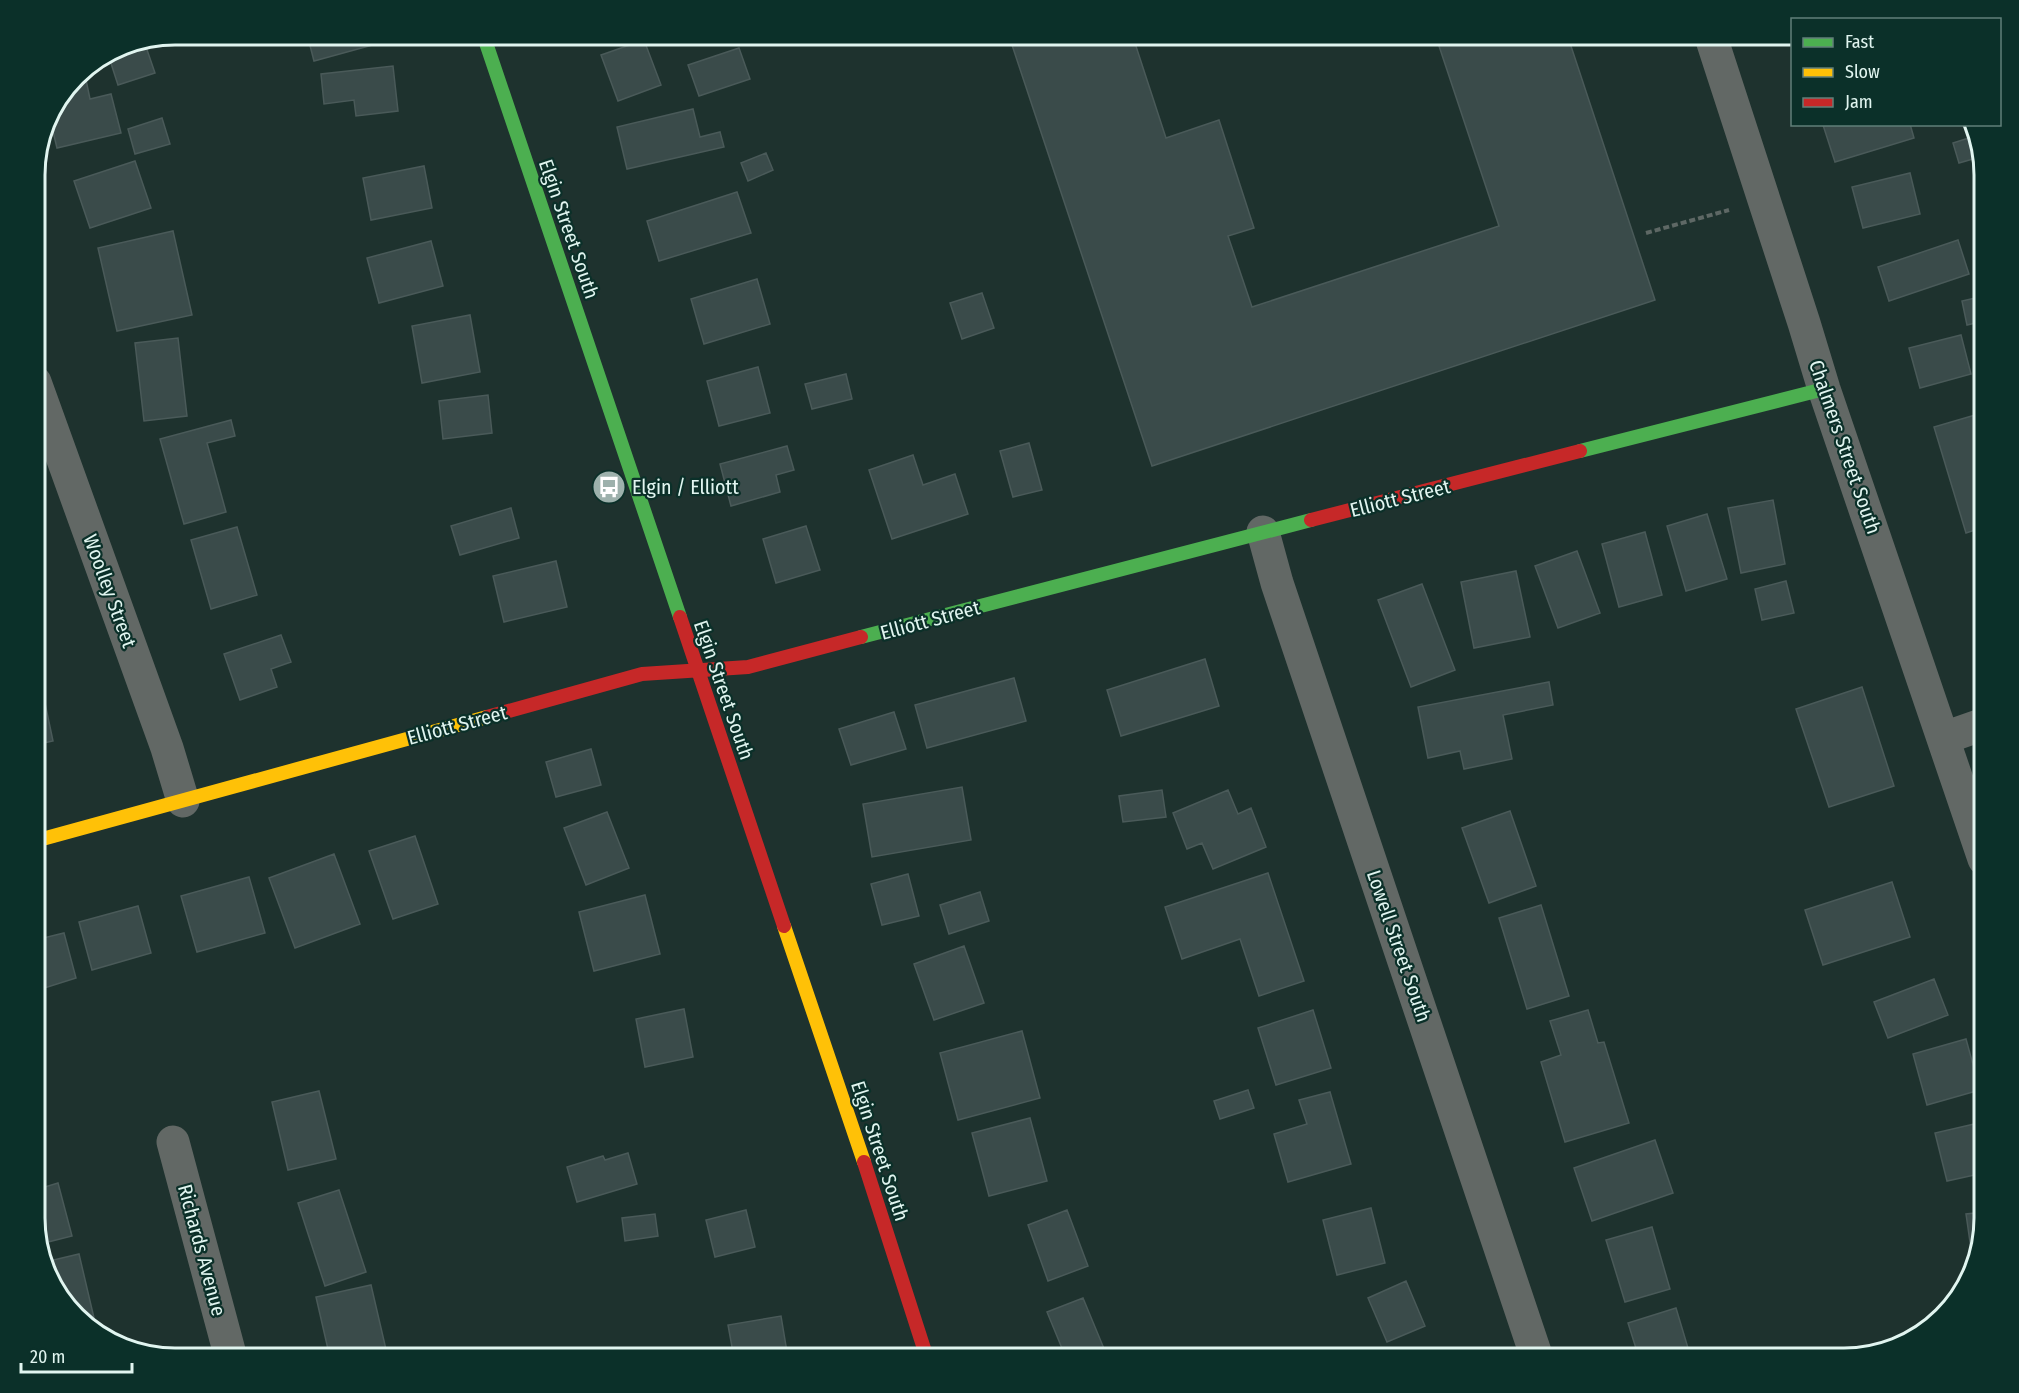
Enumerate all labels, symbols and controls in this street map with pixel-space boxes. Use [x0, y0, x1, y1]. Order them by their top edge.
legend [1791, 18, 2001, 126]
text: Fast [1845, 31, 1874, 53]
text: Slow [1845, 61, 1880, 83]
text: Jam [1845, 91, 1873, 113]
street label: Elgin Street South [534, 156, 604, 302]
street label: Chalmers Street South [1804, 357, 1886, 537]
bus stop icon: Elgin / Elliott [591, 469, 627, 505]
street label: Elliott Street [1347, 474, 1453, 522]
place label: Elgin / Elliott [632, 475, 739, 499]
street label: Woolley Street [78, 531, 142, 651]
street label: Elliott Street [877, 595, 983, 645]
street label: Elgin Street South [689, 617, 759, 763]
street label: Elliott Street [404, 700, 510, 750]
street label: Lowell Street South [1362, 867, 1436, 1025]
street label: Elgin Street South [846, 1078, 914, 1224]
street label: Richards Avenue [173, 1182, 231, 1318]
scale bar [21, 1336, 132, 1374]
text: 20 m [30, 1346, 65, 1368]

